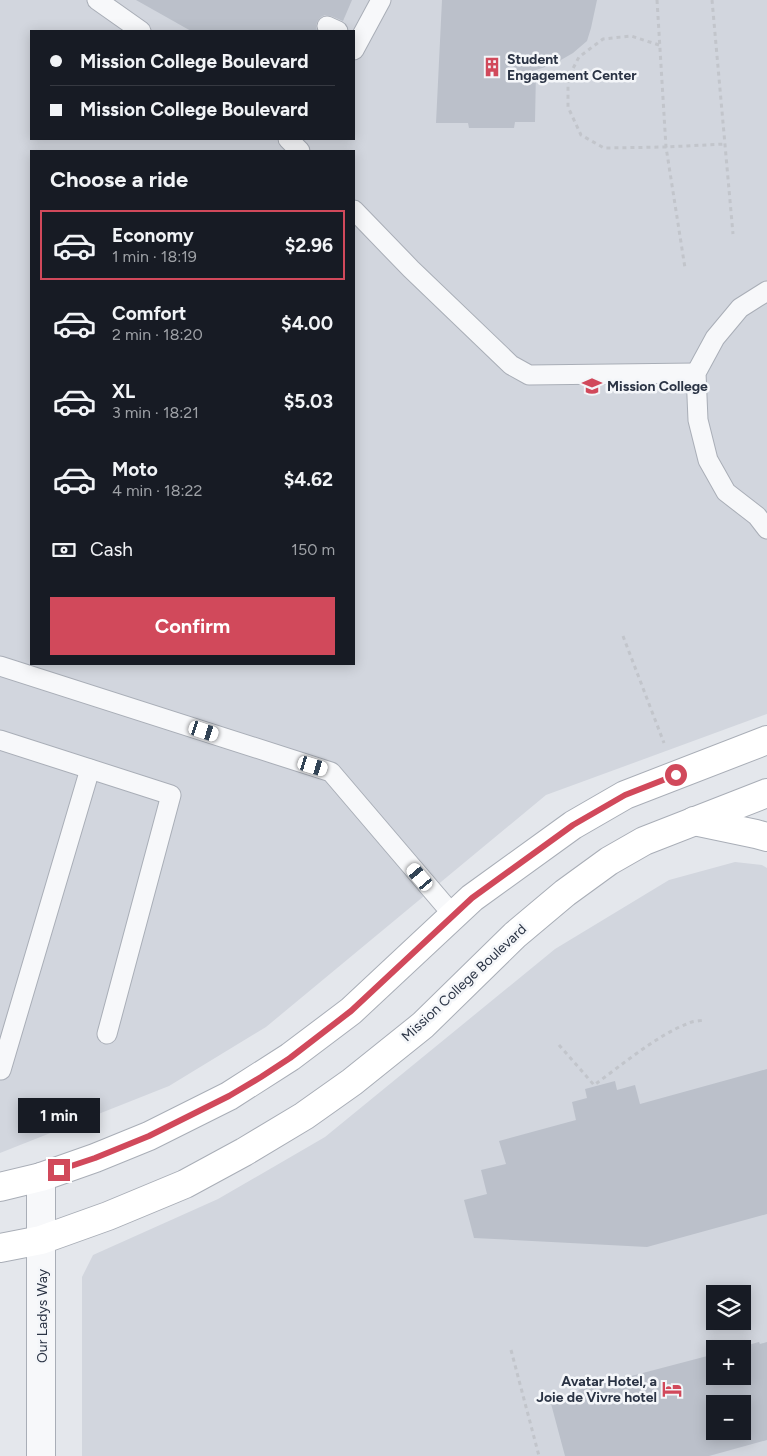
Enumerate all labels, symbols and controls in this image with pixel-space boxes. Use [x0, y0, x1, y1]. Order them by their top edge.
text: Mission College Boulevard [80, 50, 309, 73]
place label: Student Engagement Center [507, 51, 637, 84]
building icon: Student Engagement Center [481, 56, 503, 78]
text: Mission College Boulevard [80, 98, 309, 121]
text: Choose a ride [50, 166, 188, 193]
icon: car [52, 223, 97, 268]
text: Economy [112, 224, 194, 247]
text: $2.96 [285, 234, 333, 257]
text: 1 min · 18:19 [112, 247, 197, 266]
icon: car [52, 301, 97, 346]
text: Comfort [112, 302, 187, 325]
text: $4.00 [281, 312, 333, 335]
text: 2 min · 18:20 [112, 325, 203, 344]
school or university icon: Mission College [581, 375, 603, 397]
place label: Mission College [607, 378, 708, 395]
icon: car [52, 379, 97, 424]
text: XL [112, 380, 135, 403]
text: $5.03 [284, 390, 333, 413]
text: 3 min · 18:21 [112, 403, 199, 422]
icon: car [52, 457, 97, 502]
text: Moto [112, 458, 158, 481]
text: $4.62 [284, 468, 333, 491]
text: 4 min · 18:22 [112, 481, 202, 500]
icon: cash [50, 536, 78, 564]
text: Cash [90, 538, 133, 561]
text: 150 m [291, 540, 335, 559]
button: Confirm [50, 597, 335, 655]
car [187, 719, 220, 743]
car [296, 754, 329, 778]
route start [665, 764, 687, 786]
car [404, 861, 435, 893]
street label: Mission College Boulevard [398, 921, 530, 1045]
callout: 1 min [18, 1098, 100, 1132]
text: 1 min [40, 1106, 78, 1125]
route end [48, 1159, 70, 1181]
street label: Our Ladys Way [34, 1268, 51, 1363]
map controls [706, 1285, 751, 1440]
button: layers [706, 1285, 751, 1330]
button: + [706, 1340, 751, 1385]
place label: Avatar Hotel, a Joie de Vivre hotel [536, 1373, 657, 1406]
hotel icon: Avatar Hotel, a Joie de Vivre hotel [661, 1378, 683, 1400]
button: − [706, 1395, 751, 1440]

